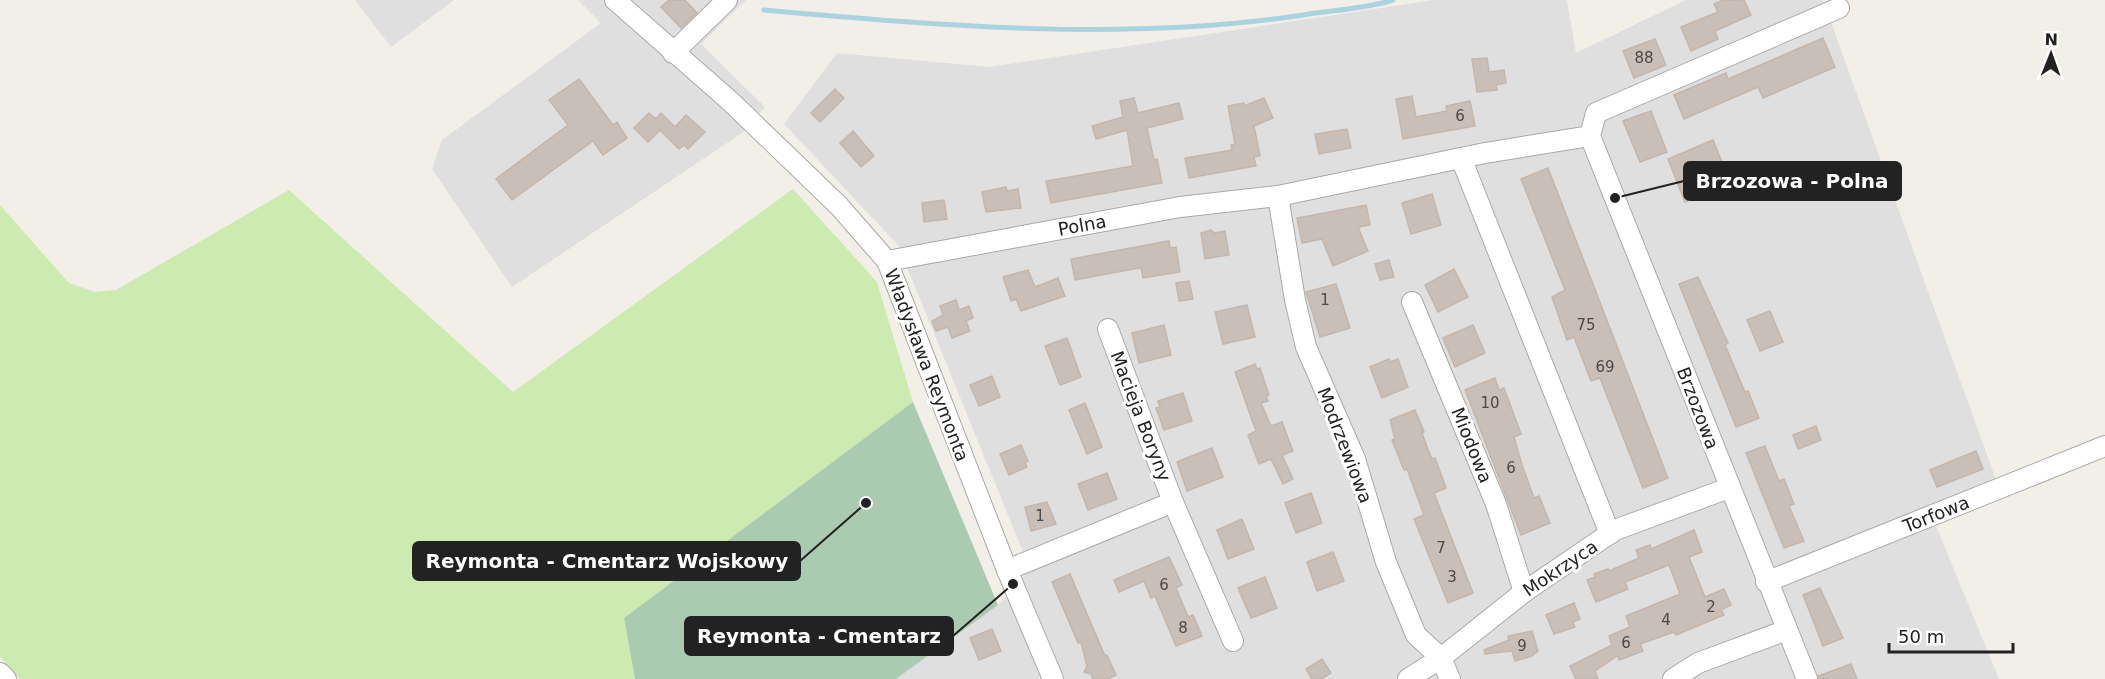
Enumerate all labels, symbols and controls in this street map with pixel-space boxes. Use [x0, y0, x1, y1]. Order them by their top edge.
north arrow [2021, 24, 2081, 84]
text: N [2044, 30, 2058, 49]
house number: 88 [1634, 49, 1654, 67]
house number: 6 [1455, 107, 1465, 125]
callout: Brzozowa - Polna [1684, 162, 1901, 200]
text: Brzozowa - Polna [1695, 169, 1889, 193]
street label: Polna [1056, 210, 1108, 240]
street label: Władysława Reymonta [881, 266, 973, 464]
house number: 1 [1320, 291, 1330, 309]
house number: 75 [1576, 316, 1596, 334]
street label: Macieja Boryny [1107, 348, 1176, 484]
house number: 69 [1595, 358, 1615, 376]
street label: Brzozowa [1673, 364, 1723, 452]
street label: Modrzewiowa [1313, 384, 1377, 506]
house number: 10 [1480, 394, 1500, 412]
street label: Miodowa [1447, 404, 1497, 486]
house number: 6 [1506, 459, 1516, 477]
street label: Torfowa [1899, 491, 1972, 537]
house number: 1 [1035, 507, 1045, 525]
street label: Mokrzyca [1519, 535, 1601, 601]
house number: 7 [1436, 539, 1446, 557]
callout: Reymonta - Cmentarz Wojskowy [413, 542, 800, 580]
text: Reymonta - Cmentarz Wojskowy [426, 549, 788, 573]
house number: 3 [1447, 568, 1457, 586]
house number: 6 [1159, 576, 1169, 594]
house number: 2 [1706, 598, 1716, 616]
house number: 4 [1661, 611, 1671, 629]
scale bar [1889, 616, 2014, 654]
callout: Reymonta - Cmentarz [685, 617, 953, 655]
house number: 8 [1178, 619, 1188, 637]
text: Reymonta - Cmentarz [697, 624, 941, 648]
text: 50 m [1898, 626, 1944, 647]
house number: 6 [1621, 634, 1631, 652]
house number: 9 [1517, 637, 1527, 655]

